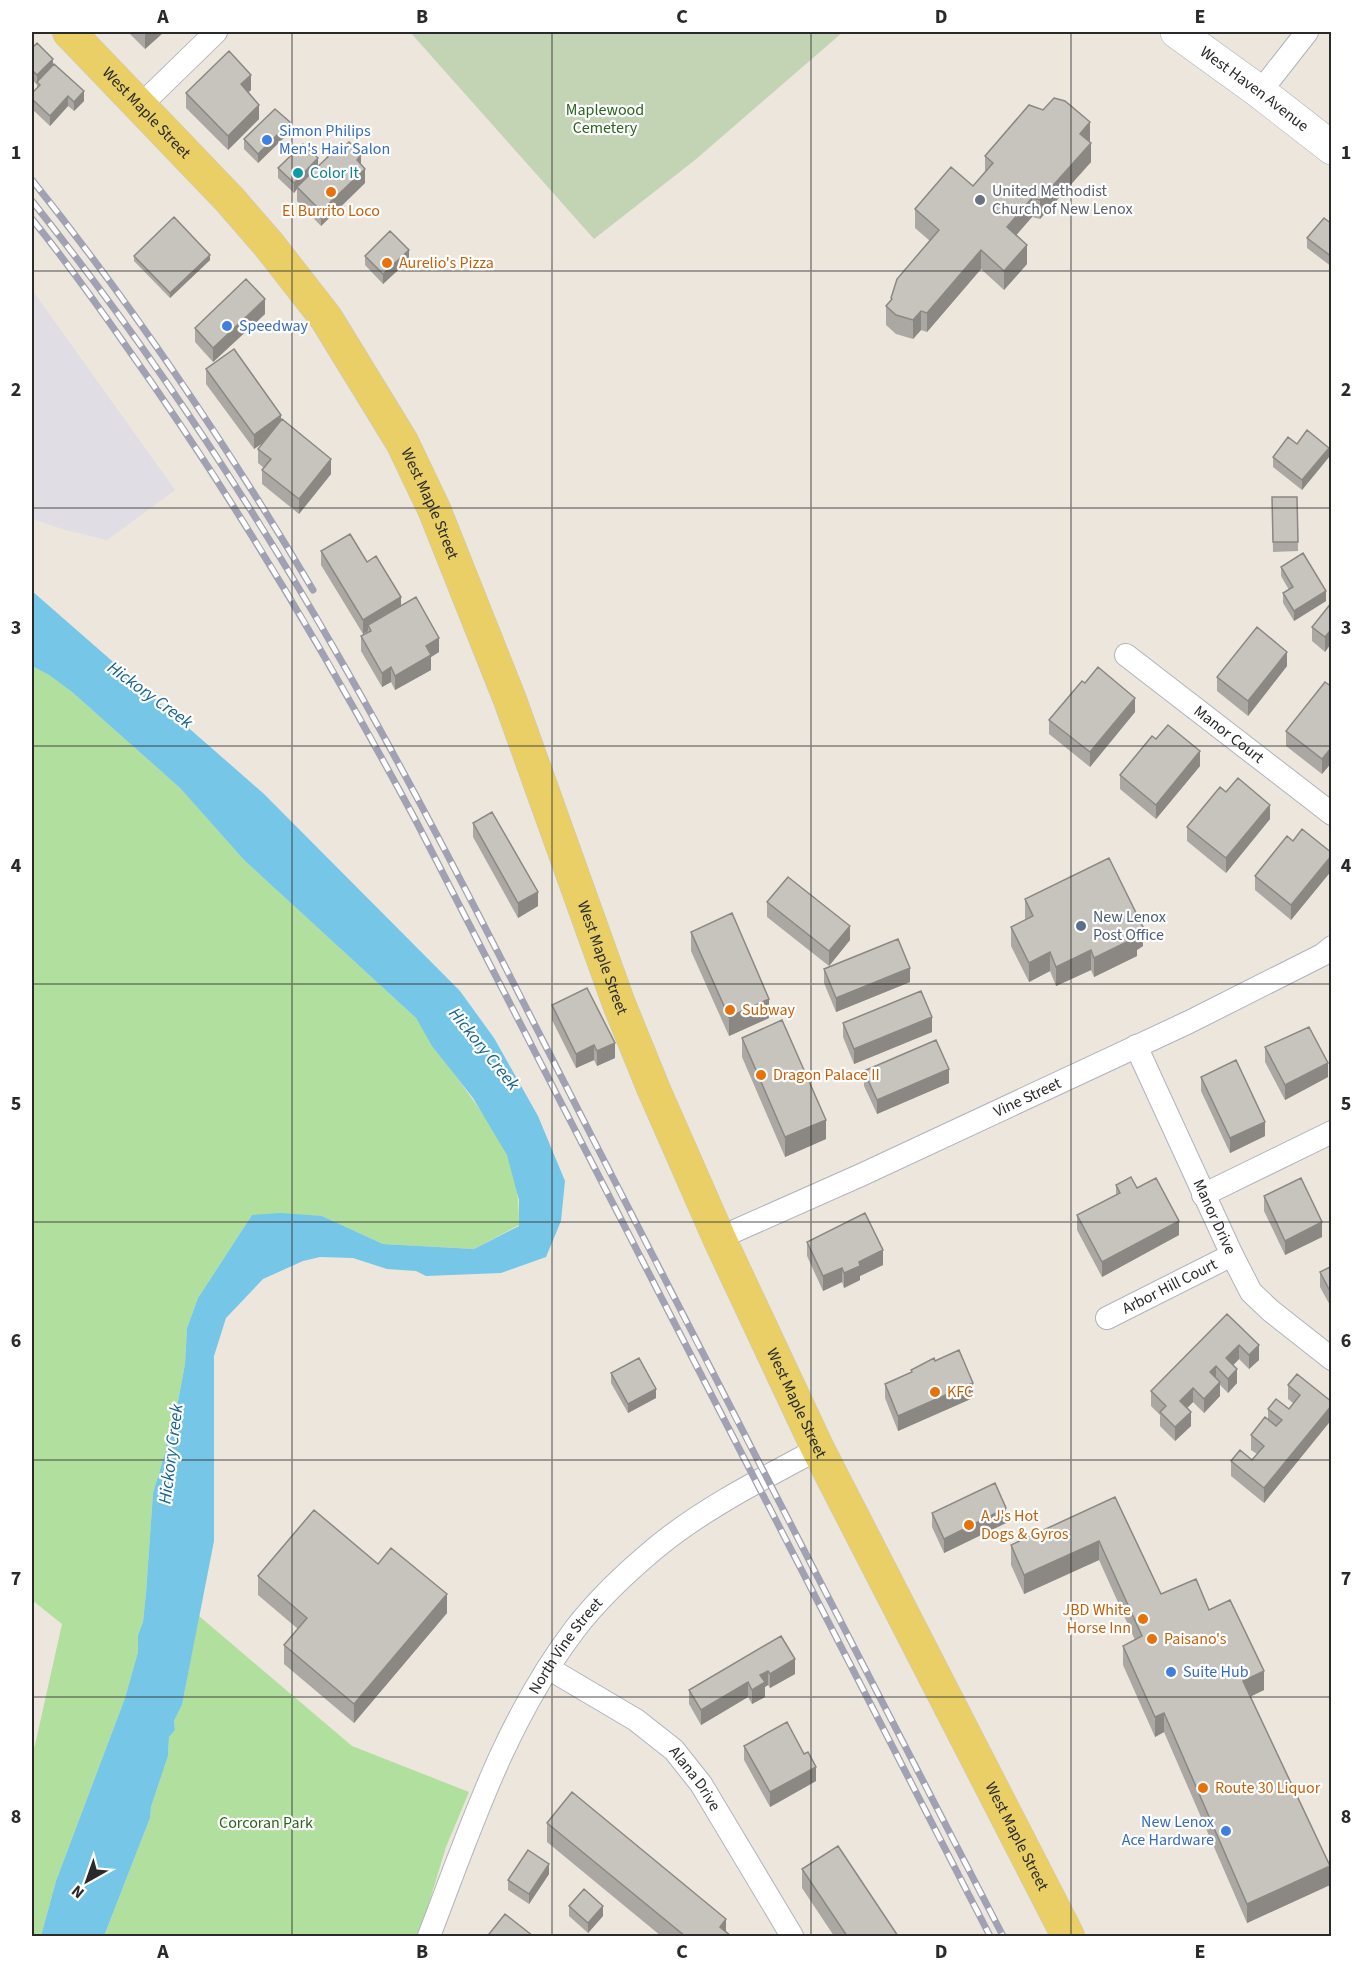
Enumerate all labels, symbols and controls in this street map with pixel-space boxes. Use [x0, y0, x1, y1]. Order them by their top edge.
text: A [156, 3, 169, 31]
text: B [416, 3, 428, 31]
text: C [676, 3, 688, 31]
text: D [935, 3, 947, 31]
text: E [1195, 3, 1205, 31]
street label: West Haven Avenue [1195, 41, 1313, 137]
street label: West Maple Street [97, 62, 196, 164]
park label: Maplewood Cemetery [566, 99, 644, 139]
place label: Simon Philips Men's Hair Salon [279, 120, 390, 160]
marker: Simon Philips Men's Hair Salon [260, 133, 274, 147]
text: 1 [11, 139, 21, 167]
text: 1 [1341, 139, 1351, 167]
place label: Color It [310, 162, 360, 184]
marker: Color It [291, 166, 305, 180]
place label: United Methodist Church of New Lenox [992, 180, 1133, 220]
marker: El Burrito Loco [324, 185, 338, 199]
marker: United Methodist Church of New Lenox [973, 193, 987, 207]
place label: El Burrito Loco [282, 200, 380, 222]
place label: Aurelio's Pizza [399, 252, 494, 274]
marker: Aurelio's Pizza [380, 256, 394, 270]
place label: Speedway [239, 315, 309, 337]
marker: Speedway [220, 319, 234, 333]
text: 2 [11, 376, 21, 404]
text: 2 [1341, 376, 1351, 404]
street label: West Maple Street [395, 444, 464, 563]
text: 3 [11, 614, 21, 642]
text: 3 [1341, 614, 1351, 642]
water label: Hickory Creek [102, 655, 198, 735]
street label: Manor Court [1189, 700, 1269, 769]
text: 4 [11, 852, 22, 880]
text: 4 [1341, 852, 1352, 880]
street label: West Maple Street [572, 898, 633, 1019]
place label: New Lenox Post Office [1093, 906, 1166, 946]
marker: New Lenox Post Office [1074, 919, 1088, 933]
place label: Subway [742, 999, 795, 1021]
water label: Hickory Creek [443, 1002, 526, 1096]
marker: Subway [723, 1003, 737, 1017]
place label: Dragon Palace II [773, 1064, 880, 1086]
marker: Dragon Palace II [754, 1068, 768, 1082]
street label: Vine Street [990, 1072, 1065, 1123]
text: 5 [11, 1090, 21, 1118]
text: 5 [1341, 1090, 1351, 1118]
street label: Manor Drive [1188, 1176, 1241, 1258]
street label: Arbor Hill Court [1118, 1253, 1221, 1320]
text: 6 [11, 1327, 21, 1355]
text: 6 [1341, 1327, 1351, 1355]
street label: West Maple Street [761, 1344, 832, 1463]
place label: KFC [947, 1381, 973, 1403]
marker: KFC [928, 1385, 942, 1399]
water label: Hickory Creek [152, 1402, 190, 1505]
place label: A J's Hot Dogs & Gyros [981, 1505, 1069, 1545]
marker: A J's Hot Dogs & Gyros [962, 1518, 976, 1532]
text: 7 [11, 1565, 21, 1593]
text: 7 [1341, 1565, 1351, 1593]
street label: North Vine Street [524, 1592, 608, 1698]
place label: JBD White Horse Inn [1063, 1599, 1131, 1639]
marker: JBD White Horse Inn [1136, 1612, 1150, 1626]
place label: Paisano's [1164, 1628, 1227, 1650]
marker: Paisano's [1145, 1632, 1159, 1646]
place label: Suite Hub [1183, 1661, 1249, 1683]
marker: Suite Hub [1164, 1665, 1178, 1679]
street label: Alana Drive [664, 1741, 726, 1815]
place label: Route 30 Liquor [1215, 1777, 1321, 1799]
street label: West Maple Street [980, 1778, 1054, 1895]
marker: Route 30 Liquor [1196, 1781, 1210, 1795]
text: 8 [11, 1803, 21, 1831]
text: 8 [1341, 1803, 1351, 1831]
place label: New Lenox Ace Hardware [1122, 1811, 1214, 1851]
park label: Corcoran Park [219, 1812, 313, 1834]
marker: New Lenox Ace Hardware [1219, 1824, 1233, 1838]
north arrow [57, 1851, 117, 1911]
text: N [67, 1880, 89, 1904]
text: A [156, 1938, 169, 1966]
text: B [416, 1938, 428, 1966]
text: C [676, 1938, 688, 1966]
text: D [935, 1938, 947, 1966]
text: E [1195, 1938, 1205, 1966]

